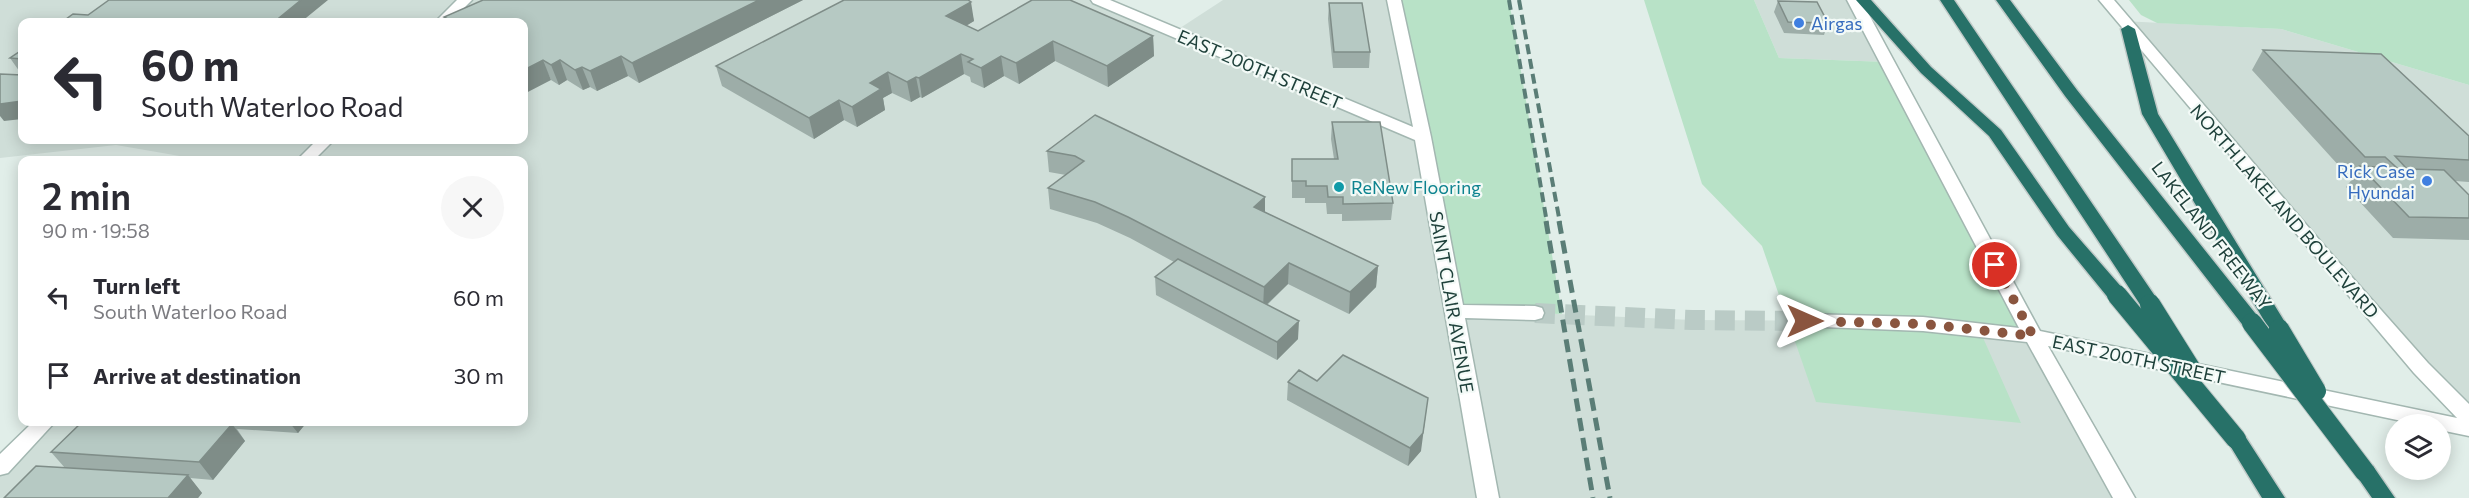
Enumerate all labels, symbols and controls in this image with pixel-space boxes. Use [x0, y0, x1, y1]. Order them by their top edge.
place label: Airgas [1811, 12, 1862, 34]
marker: Airgas [1792, 16, 1806, 30]
street label: EAST 200TH STREET [1174, 24, 1346, 114]
text: 60 m [141, 38, 240, 90]
icon: left [42, 42, 120, 120]
text: South Waterloo Road [141, 90, 403, 123]
street label: NORTH LAKELAND BOULEVARD [2186, 100, 2384, 322]
street label: LAKELAND FREEWAY [2147, 157, 2277, 314]
place label: Rick Case Hyundai [2337, 160, 2415, 203]
text: 2 min [42, 173, 131, 217]
marker: Rick Case Hyundai [2420, 174, 2434, 188]
button: close [441, 176, 504, 239]
place label: ReNew Flooring [1351, 176, 1481, 198]
marker: ReNew Flooring [1332, 180, 1346, 194]
street label: SAINT CLAIR AVENUE [1425, 210, 1479, 394]
text: 90 m · 19:58 [42, 218, 150, 242]
pin [1969, 239, 2020, 290]
icon: arrive [1978, 248, 2011, 281]
text: Turn left [93, 272, 180, 299]
icon: left [42, 281, 75, 314]
text: 60 m [453, 284, 504, 311]
position arrow [1773, 289, 1837, 353]
text: South Waterloo Road [93, 299, 287, 323]
street label: EAST 200TH STREET [2050, 330, 2228, 388]
icon: arrive [42, 359, 75, 392]
text: Arrive at destination [93, 362, 301, 389]
text: 30 m [454, 362, 504, 389]
map controls [2385, 414, 2451, 480]
button: layers [2385, 414, 2451, 480]

